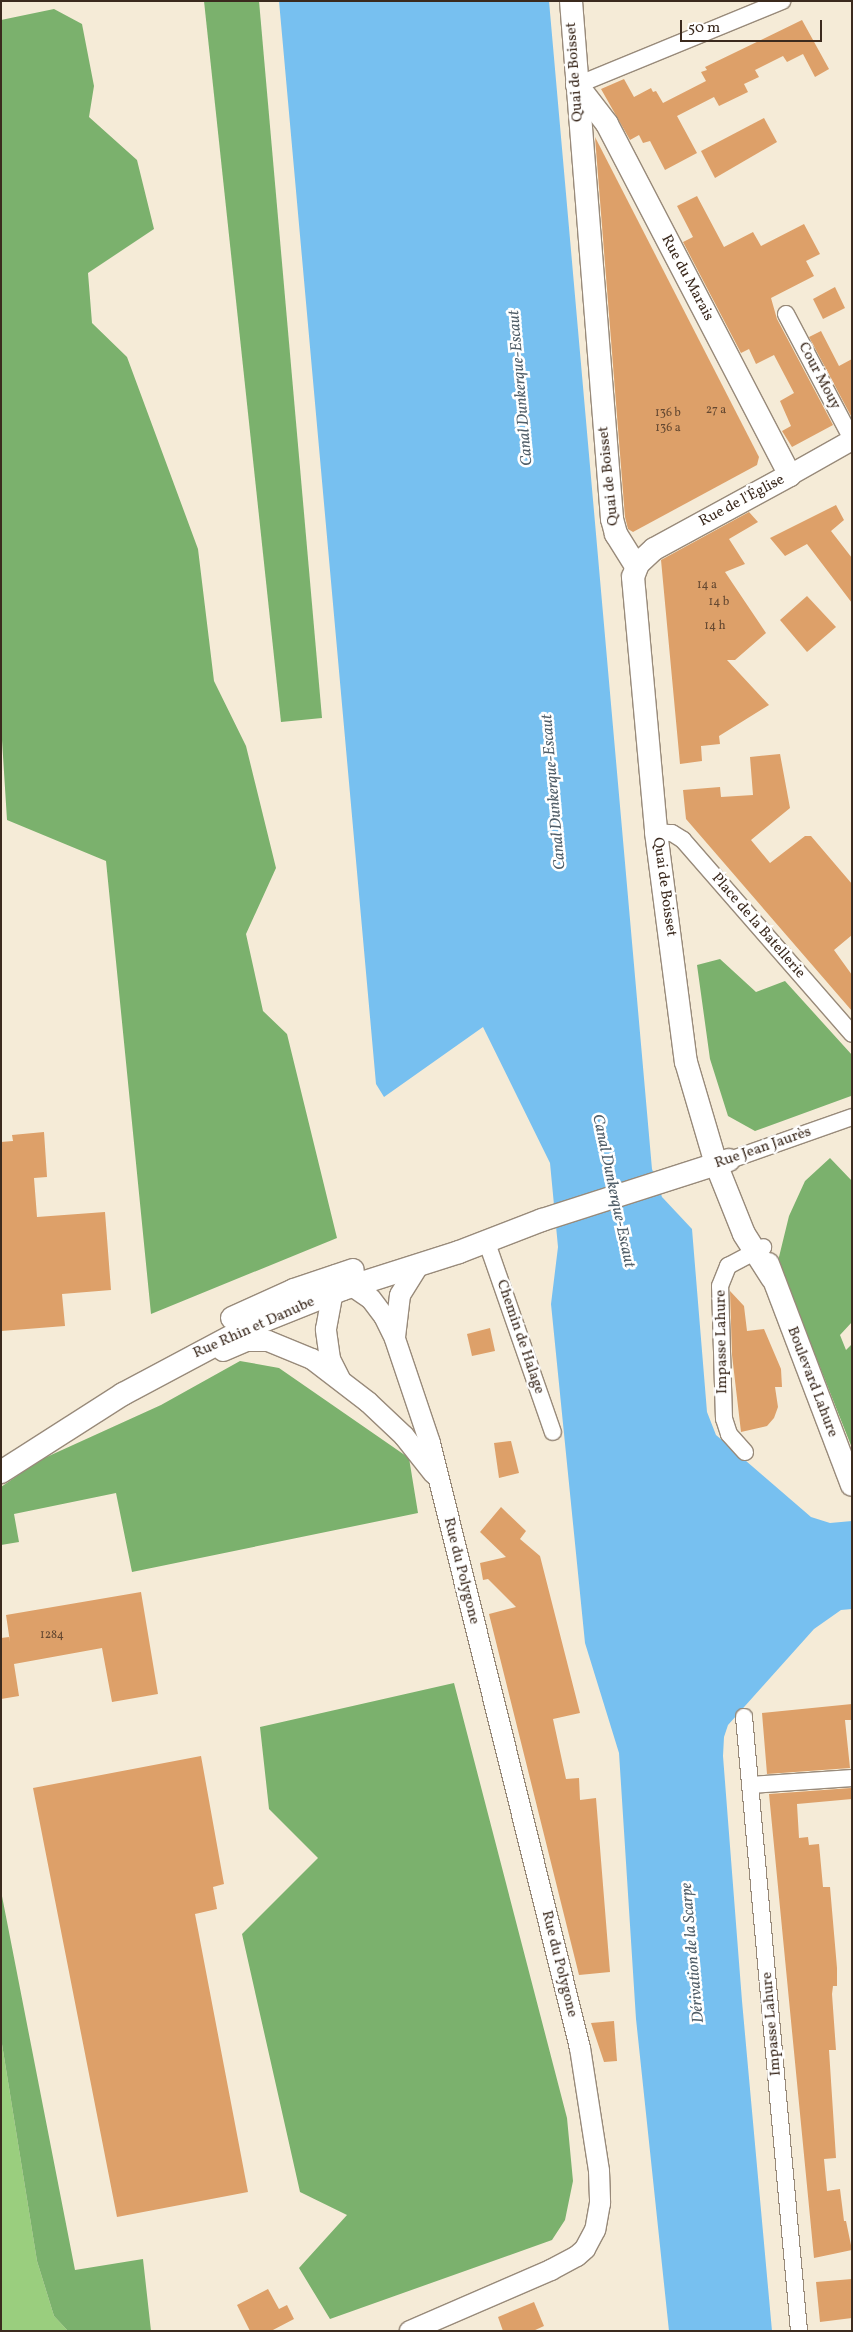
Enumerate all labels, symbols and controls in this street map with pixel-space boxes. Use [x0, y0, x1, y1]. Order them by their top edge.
scale bar [683, 10, 826, 42]
text: 50 m [688, 18, 720, 39]
street label: Quai de Boisset [563, 21, 587, 123]
street label: Rue du Marais [657, 232, 717, 324]
water label: Canal Dunkerque-Escaut [505, 309, 537, 467]
street label: Cour Mouy [794, 339, 844, 413]
house number: 27 a [706, 404, 726, 418]
house number: 136 b [655, 407, 681, 421]
house number: 136 a [655, 422, 681, 436]
street label: Quai de Boisset [595, 425, 623, 527]
street label: Rue de l'Église [696, 471, 788, 531]
house number: 14 a [697, 579, 717, 593]
house number: 14 b [709, 596, 729, 610]
house number: 14 h [704, 620, 726, 634]
water label: Canal Dunkerque-Escaut [538, 713, 570, 871]
street label: Quai de Boisset [648, 836, 680, 938]
street label: Place de la Batellerie [707, 870, 809, 982]
water label: Canal Dunkerque-Escaut [587, 1113, 639, 1269]
street label: Rue Jean Jaurès [712, 1123, 814, 1173]
street label: Chemin de Halage [492, 1278, 548, 1396]
street label: Impasse Lahure [712, 1290, 732, 1394]
street label: Rue Rhin et Danube [190, 1293, 318, 1363]
street label: Boulevard Lahure [783, 1324, 841, 1440]
street label: Rue du Polygone [439, 1516, 483, 1626]
house number: 1284 [40, 1629, 64, 1643]
water label: Dérivation de la Scarpe [677, 1882, 709, 2024]
street label: Rue du Polygone [537, 1909, 581, 2019]
street label: Impasse Lahure [758, 1971, 786, 2077]

